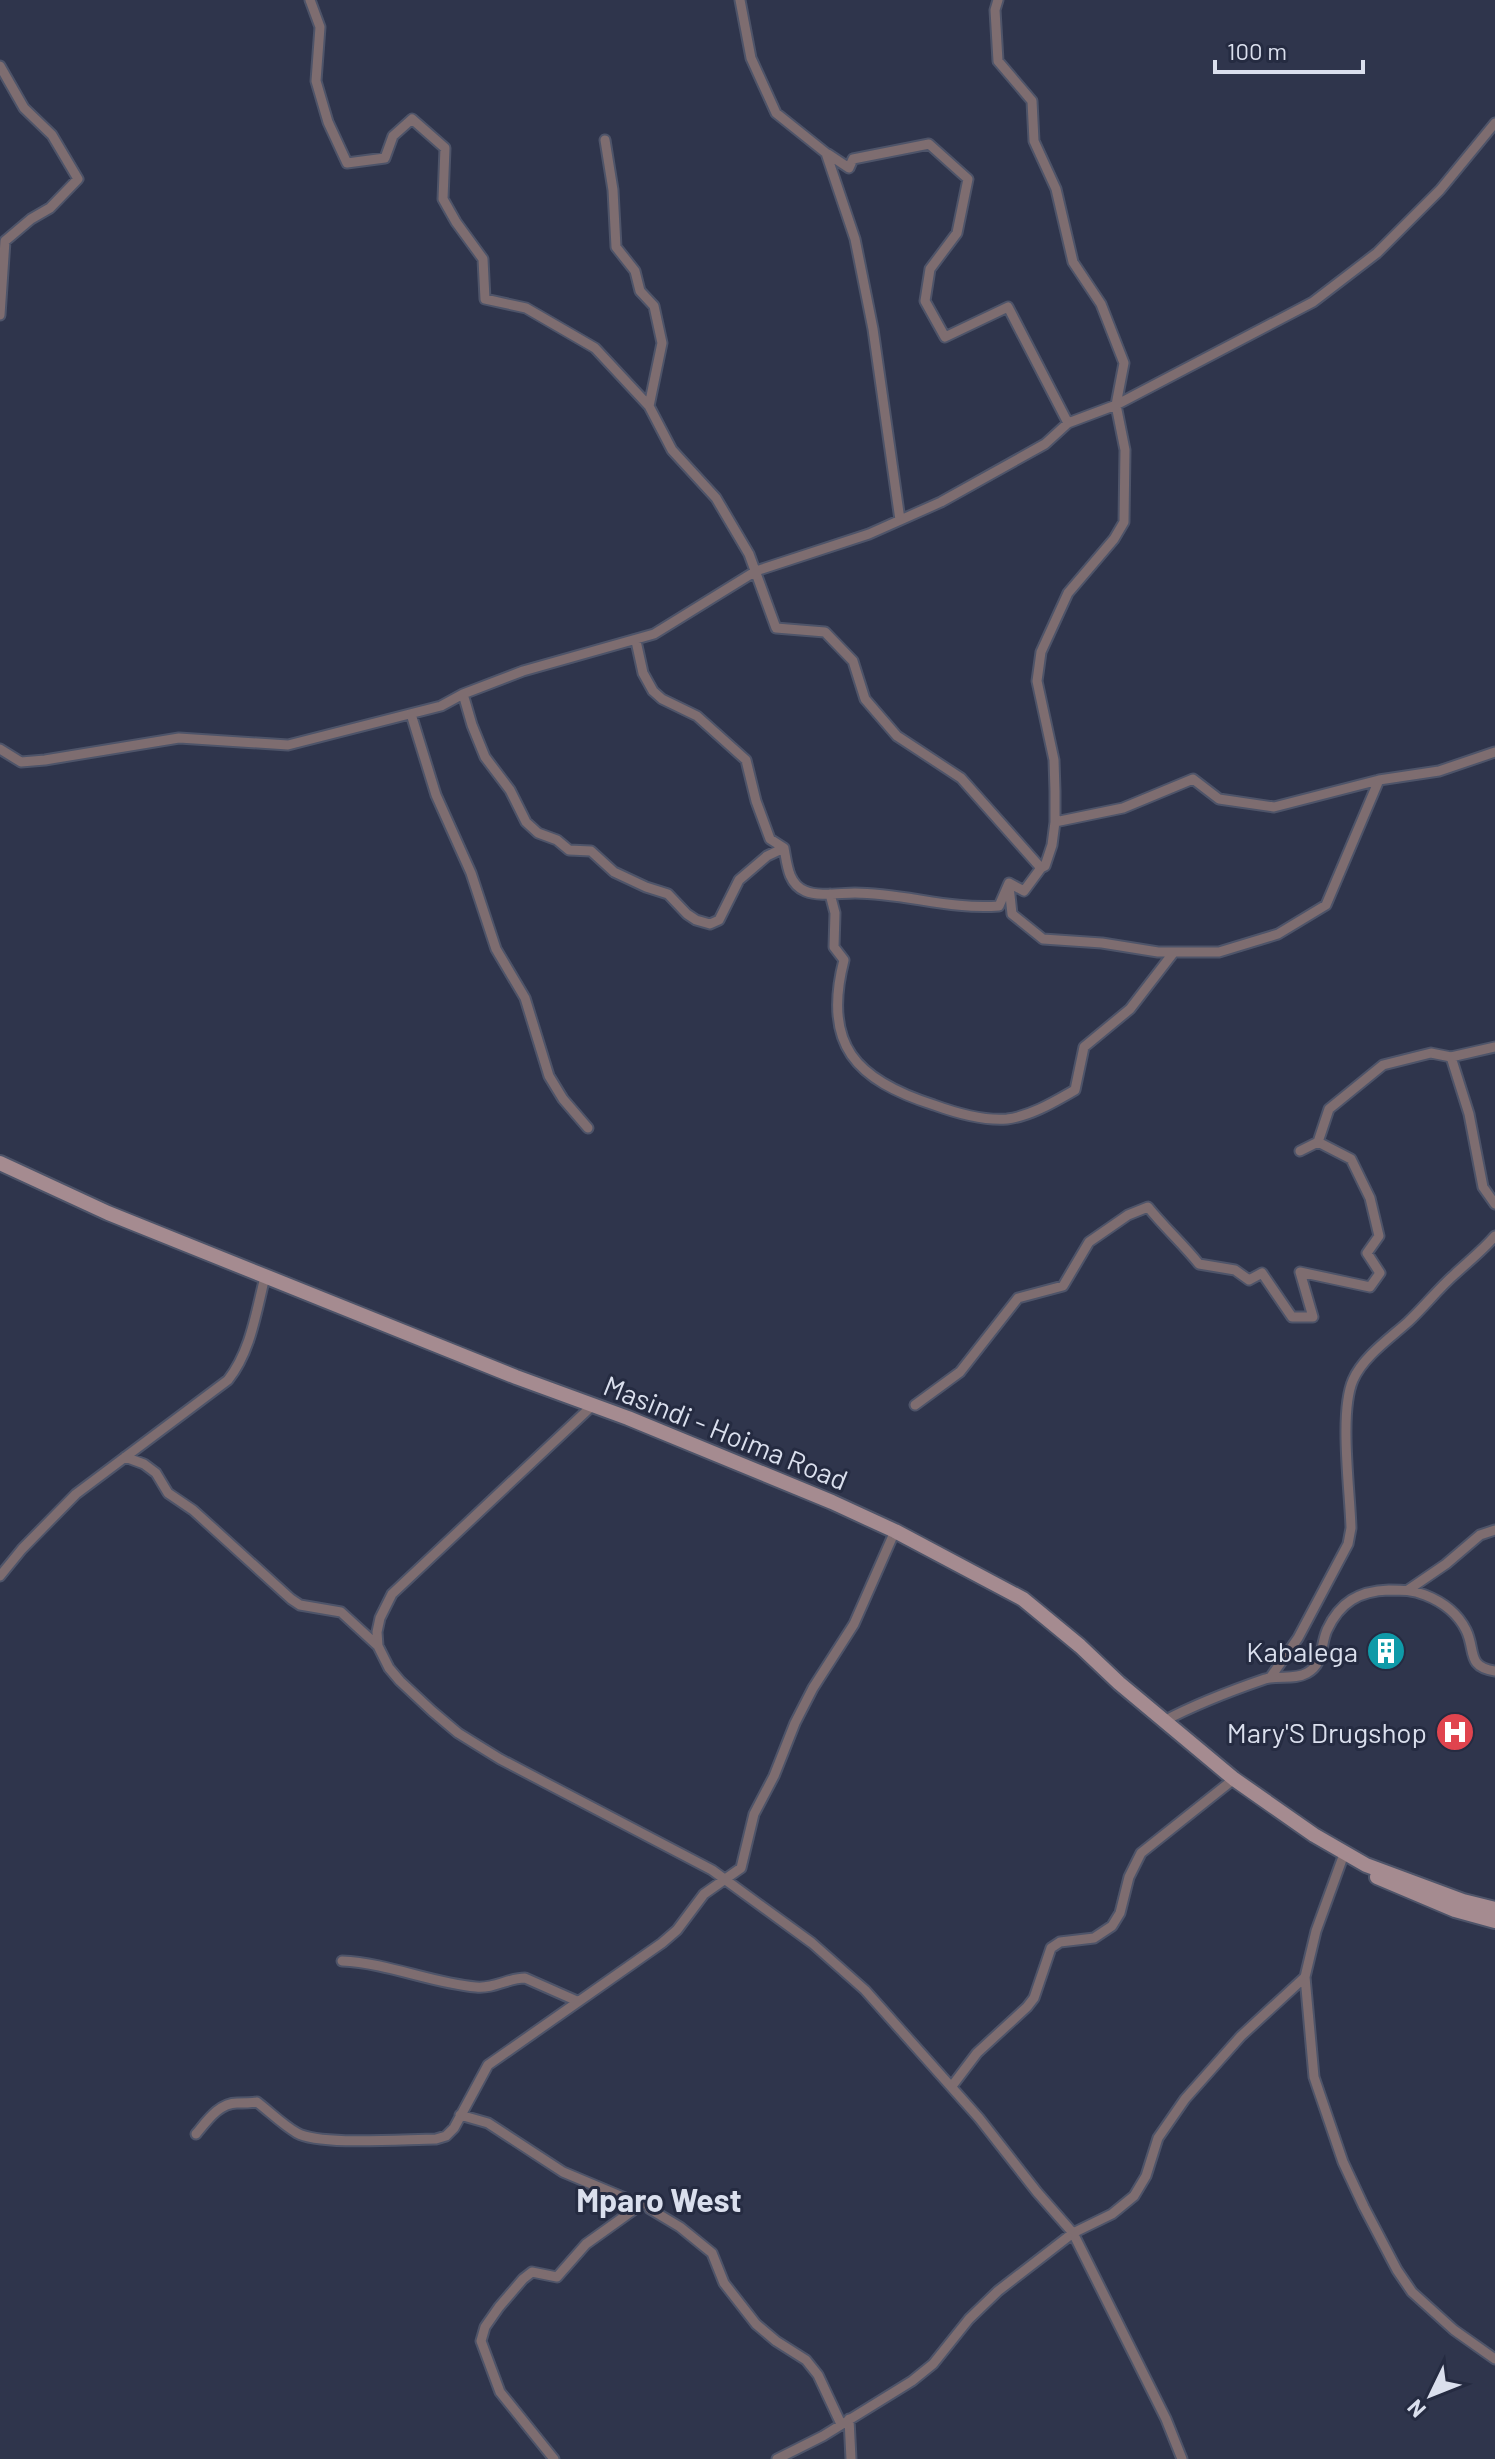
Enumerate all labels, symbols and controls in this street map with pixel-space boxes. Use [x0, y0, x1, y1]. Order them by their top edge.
scale bar [1215, 24, 1363, 74]
text: 100 m [1227, 36, 1287, 65]
street label: Masindi - Hoima Road [599, 1368, 853, 1496]
building icon: Kabalega [1365, 1630, 1407, 1672]
place label: Kabalega [1246, 1634, 1358, 1668]
hospital icon: Mary'S Drugshop [1434, 1711, 1476, 1753]
place label: Mary'S Drugshop [1227, 1715, 1427, 1749]
district label: Mparo West [576, 2180, 742, 2218]
north arrow [1391, 2355, 1471, 2435]
text: N [1401, 2395, 1430, 2424]

